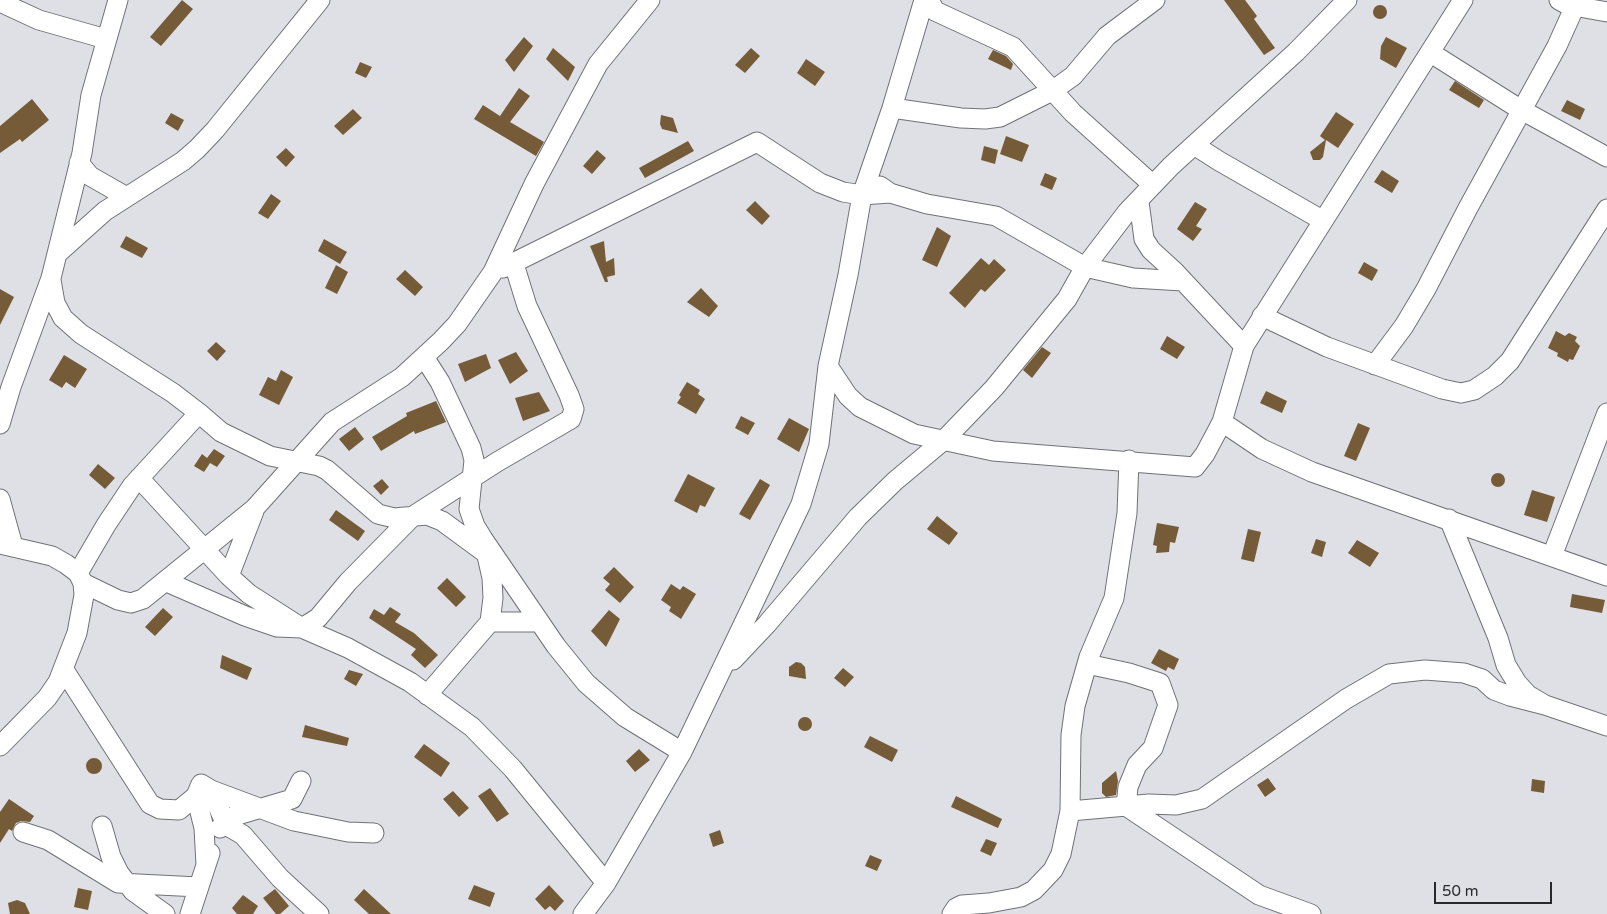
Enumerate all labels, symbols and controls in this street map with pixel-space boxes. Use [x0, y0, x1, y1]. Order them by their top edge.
scale bar [1437, 872, 1554, 904]
text: 50 m [1442, 882, 1479, 900]

